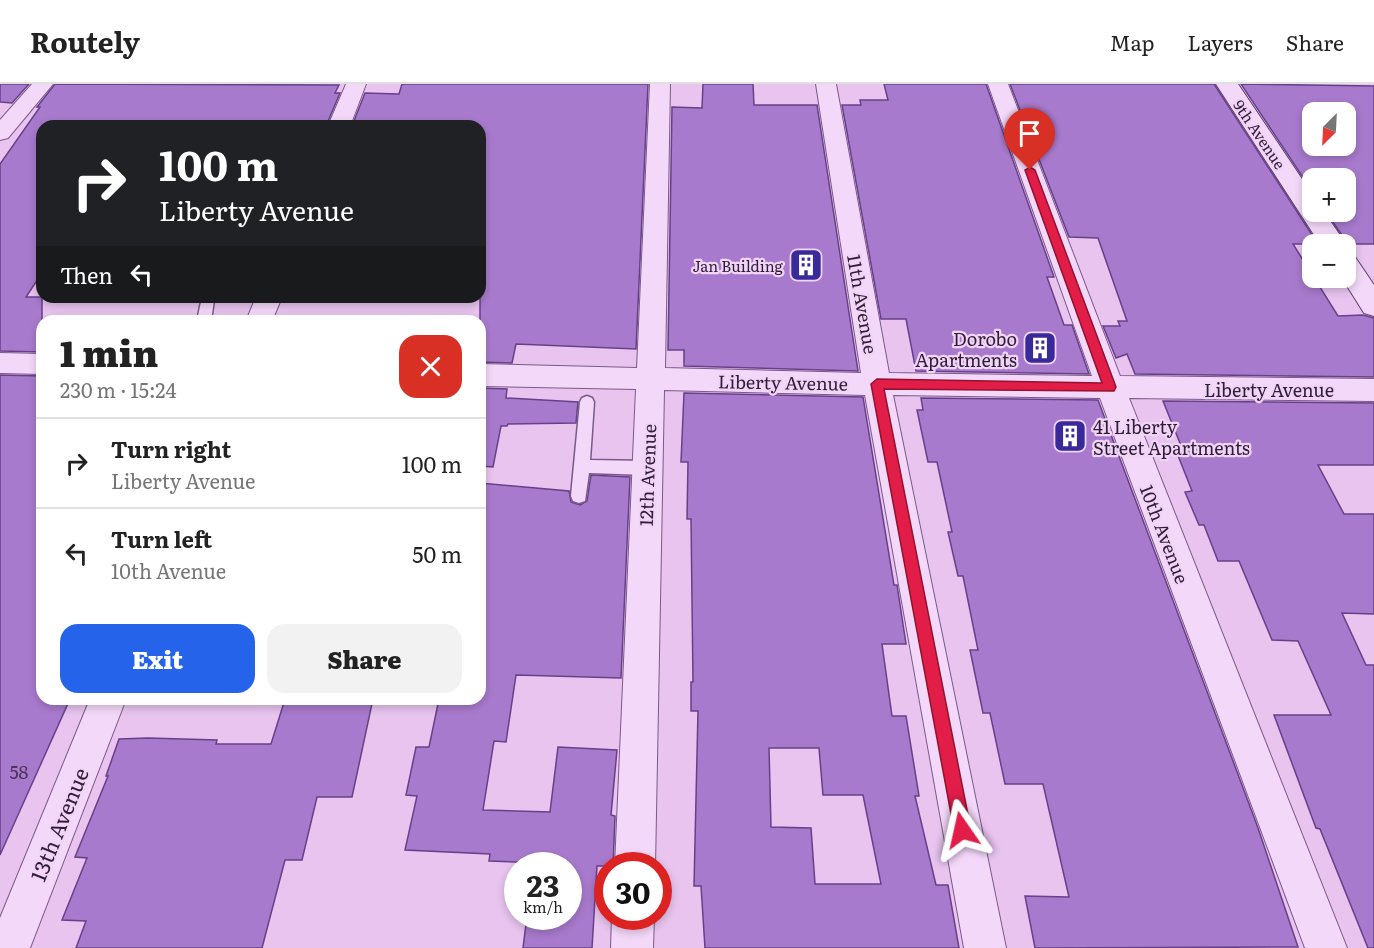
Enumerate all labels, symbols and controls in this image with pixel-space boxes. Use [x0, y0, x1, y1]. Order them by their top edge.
text: Routely [30, 20, 140, 62]
text: Map [1110, 26, 1155, 57]
text: Layers [1188, 26, 1253, 57]
text: Share [1286, 26, 1344, 57]
street label: 9th Avenue [1228, 95, 1292, 174]
north arrow [1302, 102, 1356, 156]
map controls [1302, 102, 1356, 288]
pin [1004, 108, 1055, 170]
icon: arrive [1013, 117, 1046, 150]
text: 100 m [159, 132, 278, 194]
icon: right [60, 144, 138, 222]
button: + [1302, 168, 1356, 222]
text: Liberty Avenue [159, 189, 354, 229]
button: − [1302, 234, 1356, 288]
building icon: Jan Building [788, 247, 824, 283]
street label: 11th Avenue [841, 252, 885, 356]
place label: Jan Building [693, 254, 784, 277]
text: Then [60, 258, 113, 291]
icon: left [125, 258, 158, 291]
text: 1 min [60, 325, 158, 378]
place label: Dorobo Apartments [915, 325, 1017, 373]
building icon: Dorobo Apartments [1022, 330, 1058, 366]
button: close [399, 335, 462, 398]
street label: Liberty Avenue [718, 367, 848, 397]
text: 230 m · 15:24 [60, 374, 177, 404]
street label: Liberty Avenue [1204, 376, 1334, 403]
place label: 41 Liberty Street Apartments [1093, 413, 1250, 461]
building icon: 41 Liberty Street Apartments [1052, 418, 1088, 454]
street label: 12th Avenue [632, 423, 662, 527]
text: Turn right [111, 432, 231, 465]
icon: right [60, 447, 93, 480]
text: 100 m [402, 447, 462, 480]
text: Liberty Avenue [111, 465, 256, 495]
street label: 10th Avenue [1134, 481, 1196, 587]
text: Turn left [111, 522, 212, 555]
icon: left [60, 537, 93, 570]
text: 50 m [412, 537, 462, 570]
text: 10th Avenue [111, 555, 226, 585]
button: Exit [60, 624, 255, 693]
button: Share [267, 624, 462, 693]
house number: 58 [9, 758, 29, 785]
street label: 13th Avenue [21, 762, 95, 886]
position arrow [930, 798, 994, 862]
speed limit sign: 30 [594, 852, 672, 930]
text: 23 [527, 862, 559, 906]
text: km/h [523, 895, 563, 918]

